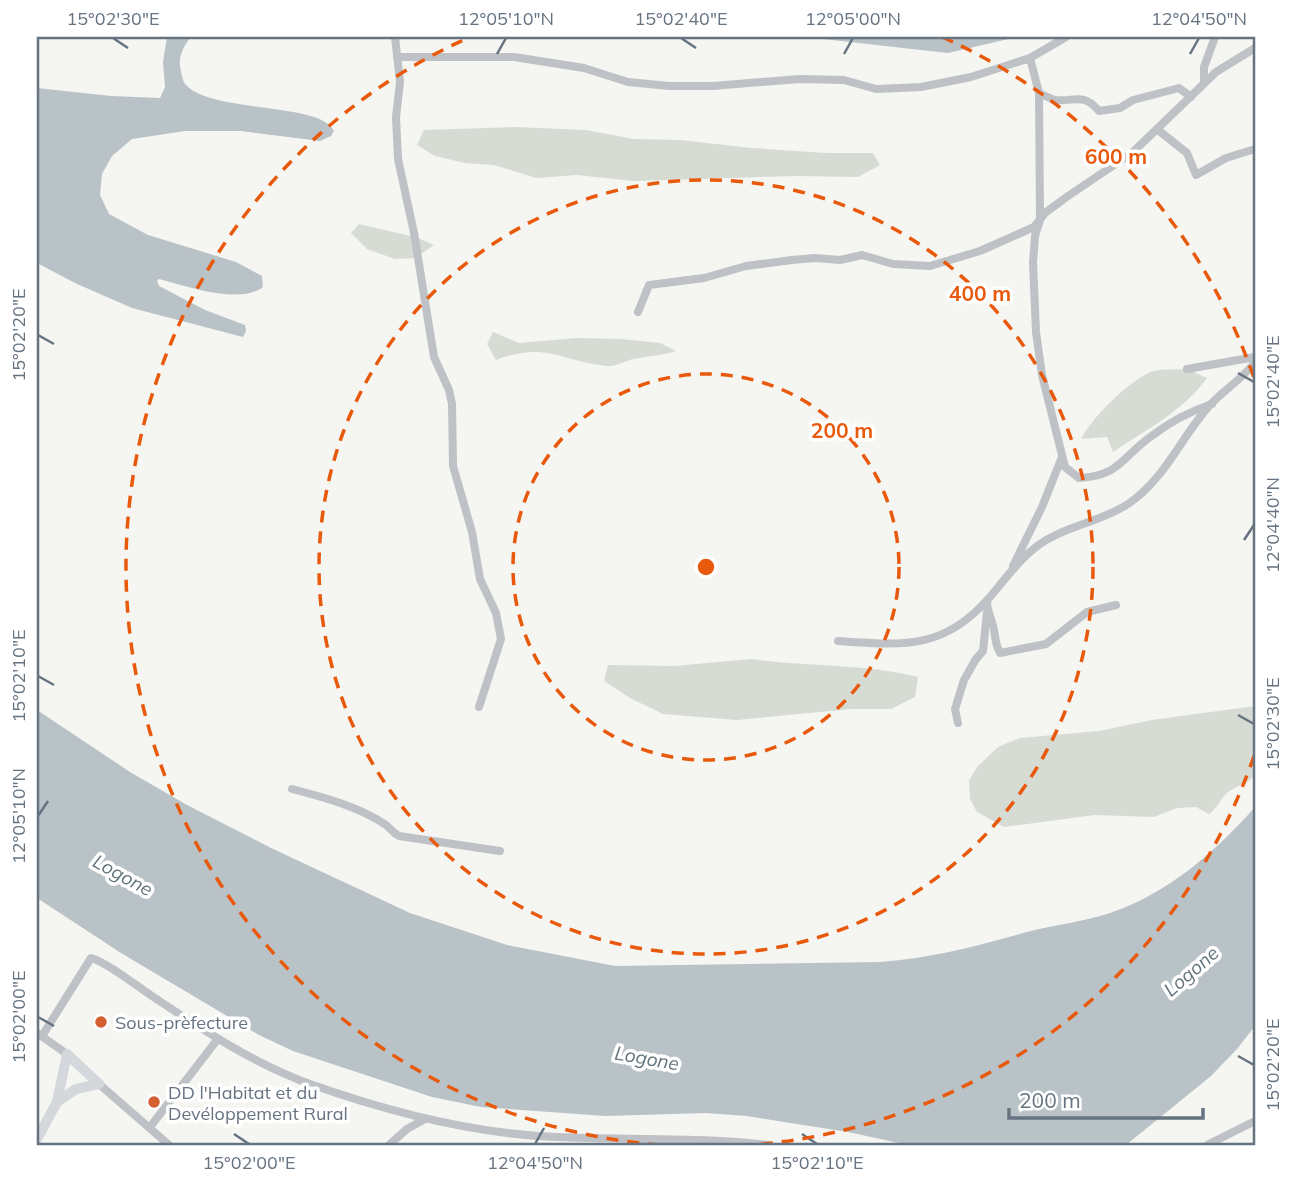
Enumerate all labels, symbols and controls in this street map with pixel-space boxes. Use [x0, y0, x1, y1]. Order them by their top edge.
text: 15°02'30"E [66, 7, 160, 30]
text: 12°05'10"N [458, 7, 554, 30]
text: 15°02'40"E [634, 7, 728, 30]
text: 12°05'00"N [805, 7, 901, 30]
text: 12°04'50"N [1151, 7, 1247, 30]
text: 600 m [1085, 143, 1147, 169]
text: 400 m [949, 280, 1011, 306]
text: 15°02'20"E [7, 288, 30, 382]
text: 15°02'40"E [1261, 335, 1284, 429]
text: 200 m [811, 417, 873, 443]
text: 12°04'40"N [1261, 477, 1284, 573]
centre of rings [694, 555, 718, 579]
text: 15°02'10"E [7, 629, 30, 723]
text: 15°02'30"E [1261, 677, 1284, 771]
text: 12°05'10"N [7, 768, 30, 864]
water label: Logone [89, 849, 157, 901]
water label: Logone [1159, 941, 1223, 1001]
text: 15°02'00"E [7, 970, 30, 1064]
place label: Sous-prèfecture [115, 1011, 248, 1034]
marker: Sous-prèfecture [93, 1014, 109, 1030]
text: 15°02'20"E [1261, 1018, 1284, 1112]
water label: Logone [613, 1041, 681, 1075]
scale bar [1009, 1077, 1203, 1121]
place label: DD l'Habitat et du Devéloppement Rural [168, 1081, 348, 1125]
text: 200 m [1019, 1087, 1081, 1113]
marker: DD l'Habitat et du Devéloppement Rural [146, 1094, 162, 1110]
text: 15°02'00"E [202, 1151, 296, 1174]
text: 12°04'50"N [487, 1151, 583, 1174]
text: 15°02'10"E [770, 1151, 864, 1174]

